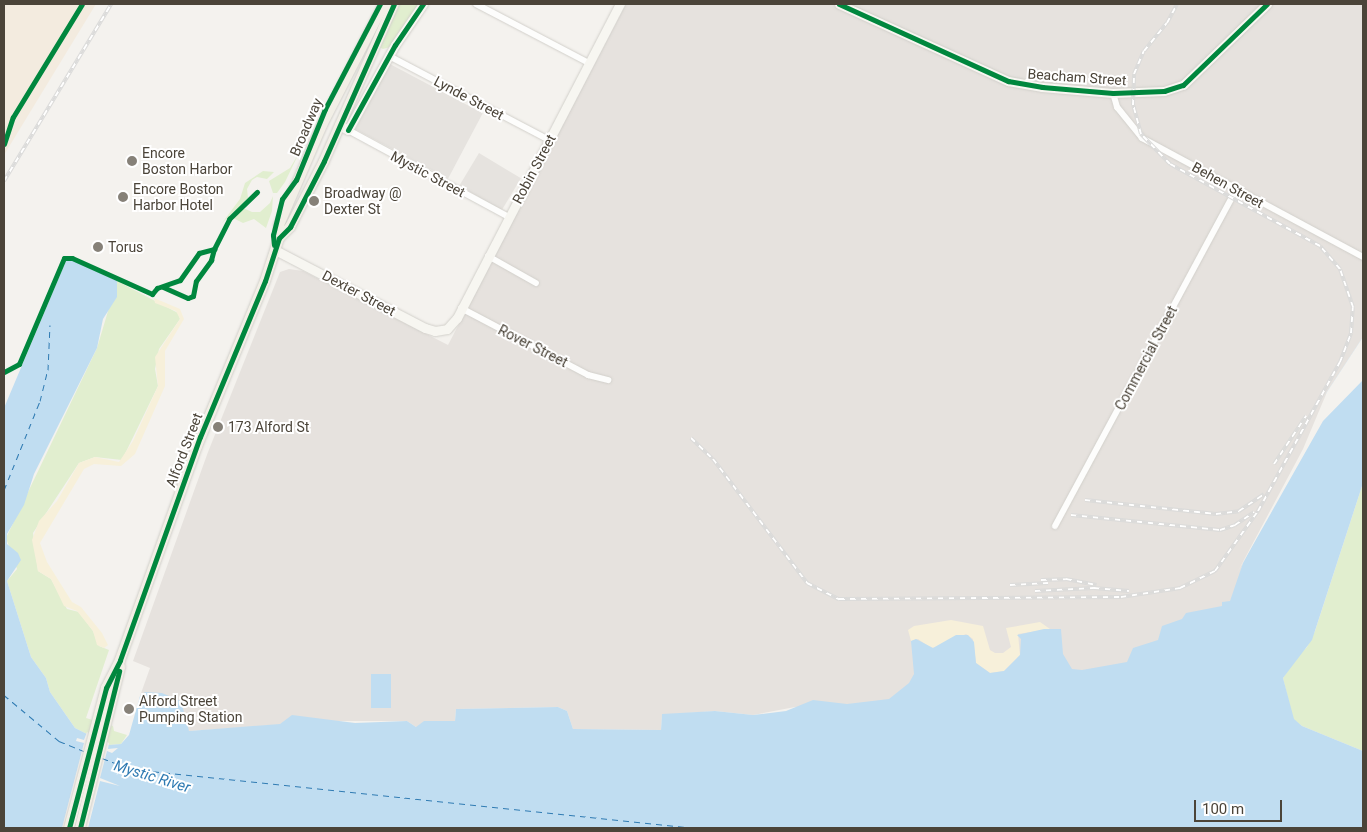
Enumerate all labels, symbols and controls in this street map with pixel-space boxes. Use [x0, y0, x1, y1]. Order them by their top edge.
street label: Beacham Street [1027, 65, 1127, 89]
street label: Lynde Street [431, 73, 507, 123]
street label: Broadway [286, 95, 326, 159]
street label: Robin Street [509, 131, 559, 207]
place label: Encore Boston Harbor [142, 145, 233, 178]
street label: Mystic Street [388, 147, 468, 201]
marker: Encore Boston Harbor [126, 155, 138, 167]
street label: Behen Street [1189, 158, 1267, 212]
place label: Encore Boston Harbor Hotel [133, 181, 224, 213]
place label: Broadway @ Dexter St [324, 185, 402, 218]
marker: Encore Boston Harbor Hotel [117, 191, 129, 203]
marker: Broadway @ Dexter St [308, 195, 320, 207]
place label: Torus [108, 239, 143, 255]
marker: Torus [92, 241, 104, 253]
street label: Dexter Street [319, 267, 399, 319]
street label: Commercial Street [1111, 303, 1181, 413]
street label: Rover Street [495, 321, 571, 371]
street label: Alford Street [162, 410, 206, 490]
place label: 173 Alford St [228, 419, 309, 435]
marker: 173 Alford St [212, 421, 224, 433]
place label: Alford Street Pumping Station [139, 693, 242, 726]
marker: Alford Street Pumping Station [123, 703, 135, 715]
water label: Mystic River [112, 757, 192, 797]
scale bar [1197, 790, 1284, 822]
text: 100 m [1202, 800, 1244, 818]

